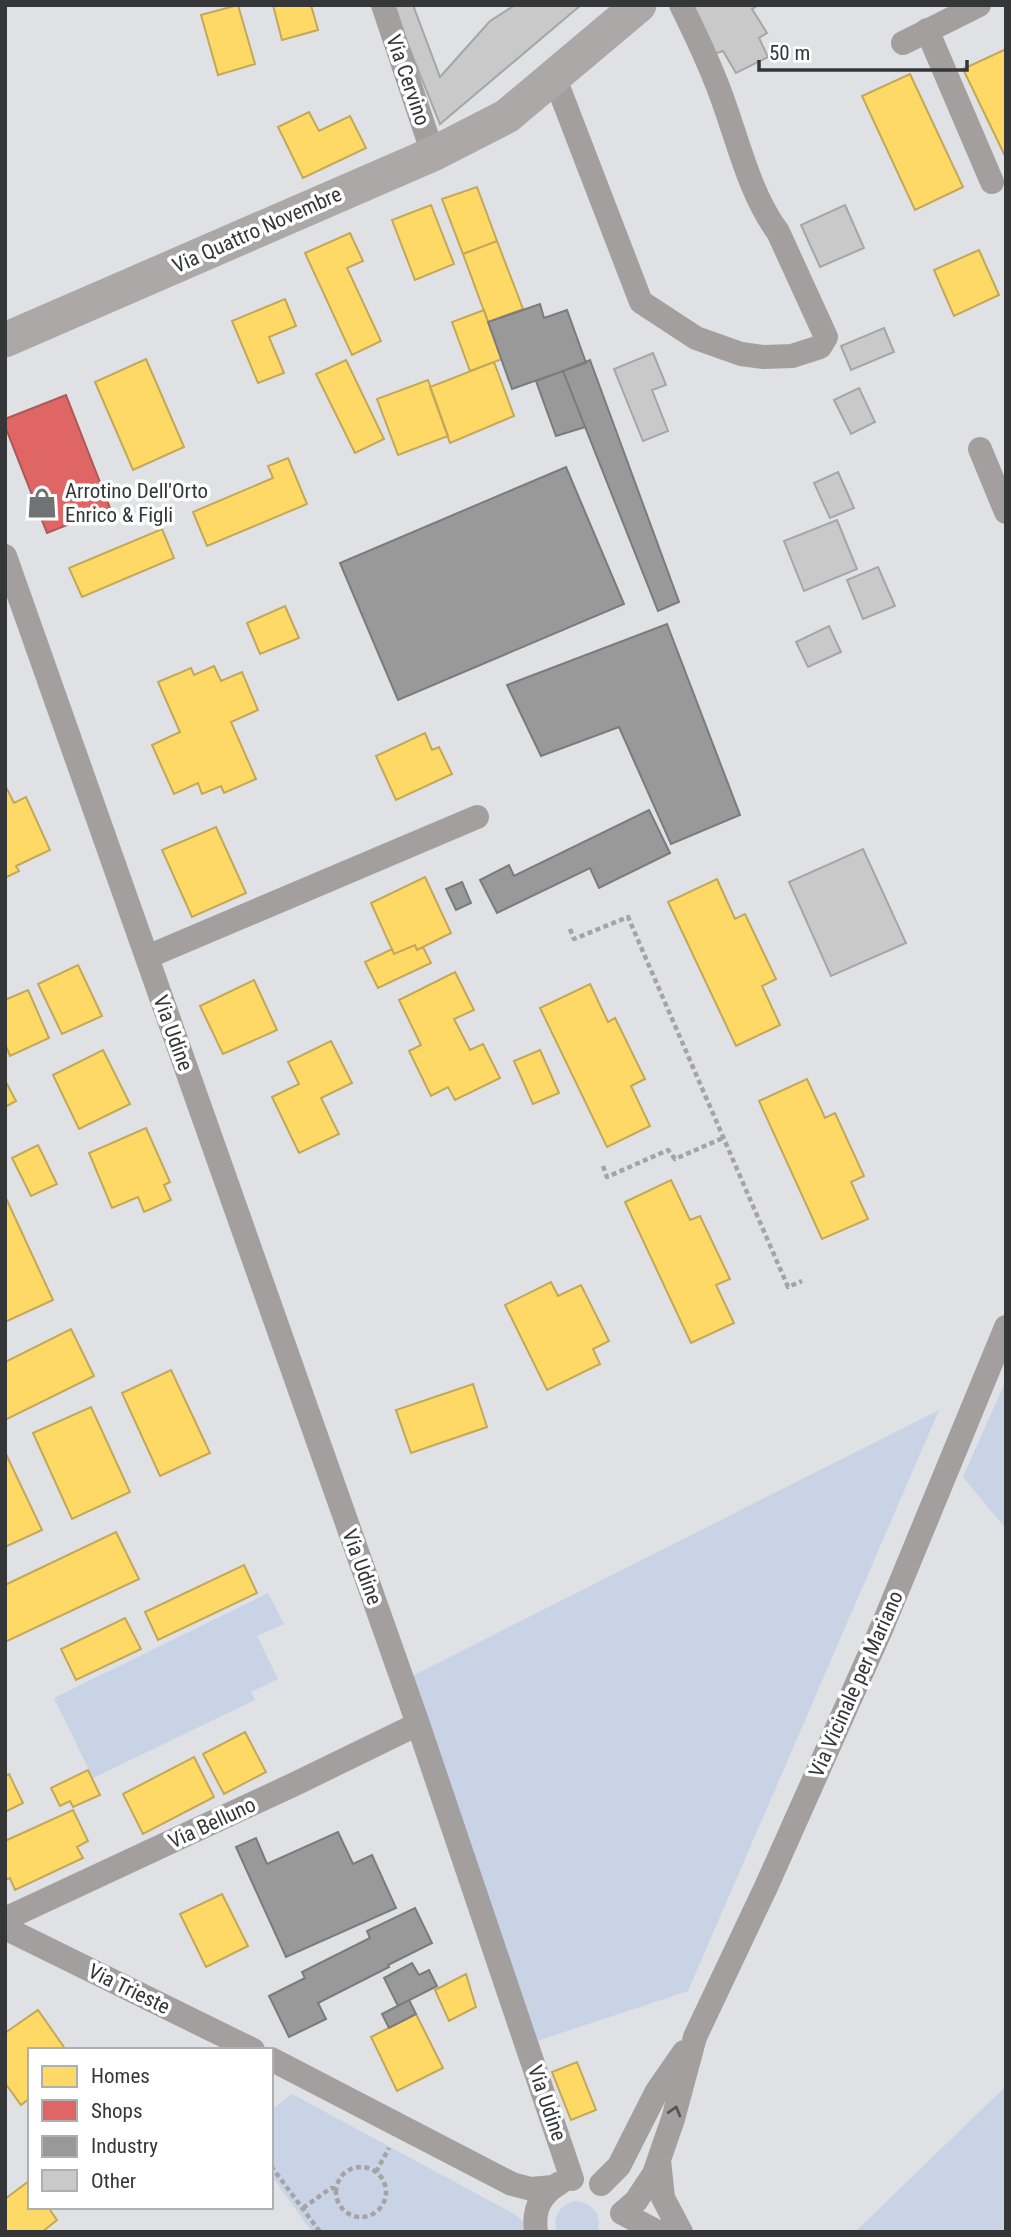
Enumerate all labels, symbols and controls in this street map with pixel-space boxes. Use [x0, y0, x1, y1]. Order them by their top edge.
scale bar [759, 28, 967, 72]
street label: Via Cervino [381, 31, 435, 129]
text: 50 m [769, 41, 810, 65]
street label: Via Quattro Novembre [169, 182, 345, 278]
place label: Arrotino Dell'Orto Enrico & Figli [65, 479, 208, 527]
shop icon: Arrotino Dell'Orto Enrico & Figli [25, 486, 59, 520]
street label: Via Udine [148, 992, 198, 1074]
street label: Via Udine [337, 1526, 387, 1608]
street label: Via Vicinale per Mariano [804, 1587, 908, 1781]
street label: Via Belluno [165, 1792, 259, 1854]
street label: Via Trieste [84, 1959, 174, 2019]
legend [28, 2048, 273, 2209]
street label: Via Udine [523, 2062, 571, 2144]
text: Homes [91, 2064, 150, 2088]
text: Shops [91, 2099, 143, 2123]
one-way arrow [667, 2105, 681, 2117]
text: Industry [91, 2134, 158, 2158]
text: Other [91, 2169, 136, 2193]

